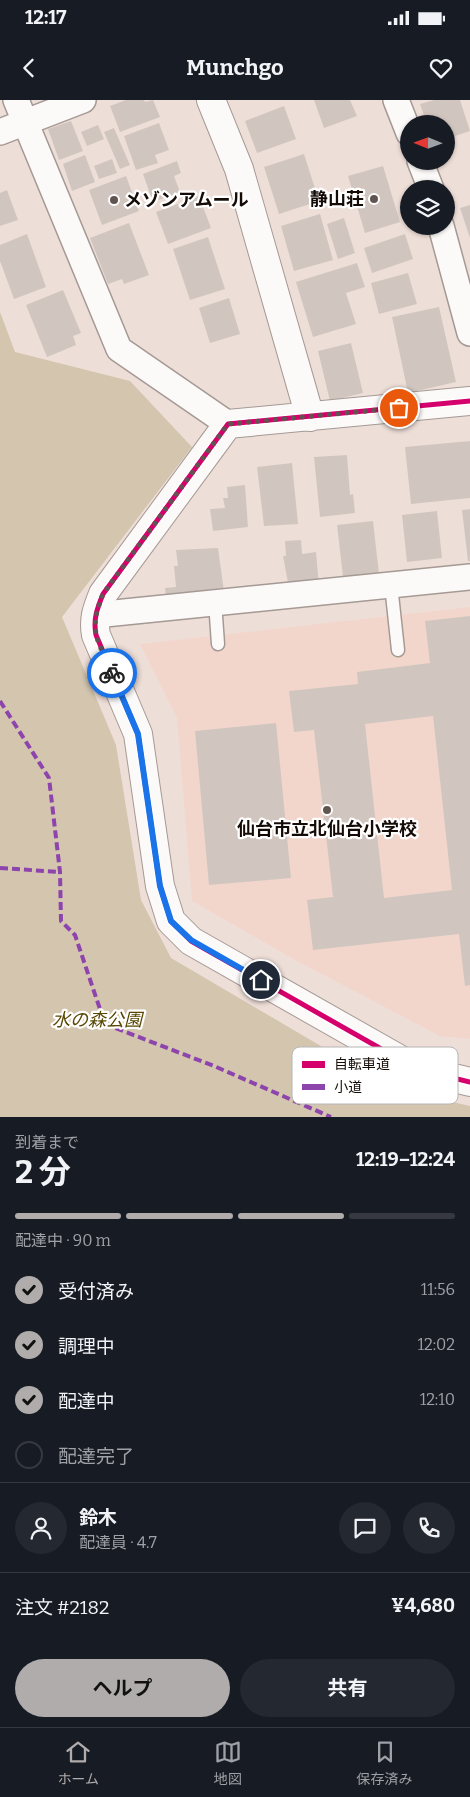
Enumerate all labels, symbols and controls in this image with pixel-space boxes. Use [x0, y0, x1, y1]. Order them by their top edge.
text: 12:17 [25, 6, 67, 29]
icon: back [15, 54, 43, 82]
text: Munchgo [186, 54, 284, 81]
icon: heart [427, 54, 455, 82]
north arrow [400, 115, 455, 170]
map controls [400, 115, 455, 235]
button: layers [400, 180, 455, 235]
place label: 静山荘 [310, 188, 364, 210]
place label: メゾンアムール [124, 189, 249, 211]
marker: 静山荘 [368, 193, 380, 205]
marker: メゾンアムール [108, 194, 120, 206]
pin [378, 387, 420, 429]
icon: bag [385, 394, 413, 422]
courier [87, 648, 137, 698]
icon: bike [98, 659, 126, 687]
marker: 仙台市立北仙台小学校 [321, 804, 333, 816]
place label: 仙台市立北仙台小学校 [237, 818, 417, 840]
pin [240, 959, 282, 1001]
icon: home [247, 966, 275, 994]
park label: 水の森公園 [52, 1009, 145, 1031]
legend [292, 1047, 458, 1104]
text: 自転車道 [334, 1056, 390, 1073]
text: 小道 [334, 1079, 362, 1096]
text: 到着まで [15, 1133, 79, 1152]
text: 12:19–12:24 [356, 1148, 455, 1171]
text: 2 分 [15, 1153, 71, 1191]
text: 配達中 · 90 m [15, 1231, 111, 1250]
icon: check [15, 1276, 43, 1304]
text: 受付済み [58, 1280, 134, 1303]
text: 11:56 [421, 1280, 455, 1299]
icon: check [15, 1331, 43, 1359]
text: 調理中 [58, 1335, 115, 1358]
text: 12:02 [417, 1335, 455, 1354]
icon: check [15, 1386, 43, 1414]
text: 配達中 [58, 1390, 115, 1413]
text: 12:10 [420, 1390, 455, 1409]
text: 配達完了 [58, 1445, 134, 1468]
button: person [15, 1502, 67, 1554]
button: chat [339, 1502, 391, 1554]
button: phone [403, 1502, 455, 1554]
text: 鈴木 [79, 1506, 117, 1529]
text: 配達員 · 4.7 [79, 1533, 157, 1552]
text: ¥4,680 [391, 1594, 455, 1617]
text: 注文 #2182 [15, 1596, 109, 1619]
button: ヘルプ [15, 1659, 230, 1717]
button: 共有 [240, 1659, 455, 1717]
tab: ホーム [57, 1738, 99, 1788]
tab: 地図 [214, 1738, 242, 1788]
tab: 保存済み [357, 1738, 413, 1788]

